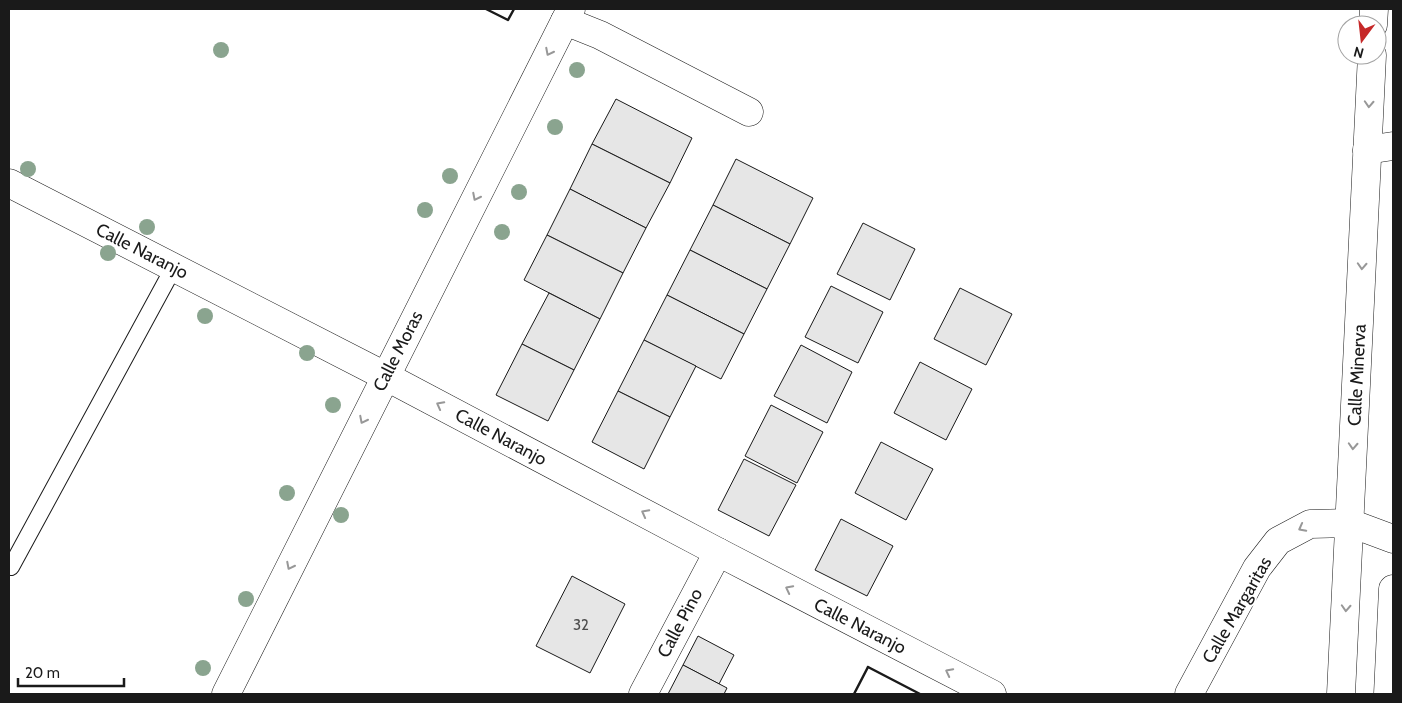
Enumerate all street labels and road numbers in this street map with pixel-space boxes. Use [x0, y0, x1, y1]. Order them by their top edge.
street label: Calle Naranjo [92, 218, 192, 284]
street label: Calle Moras [368, 307, 428, 395]
street label: Calle Minerva [1343, 323, 1371, 427]
street label: Calle Naranjo [451, 404, 551, 470]
street label: Calle Margaritas [1198, 553, 1276, 667]
street label: Calle Pino [653, 584, 707, 661]
street label: Calle Naranjo [810, 593, 910, 659]

